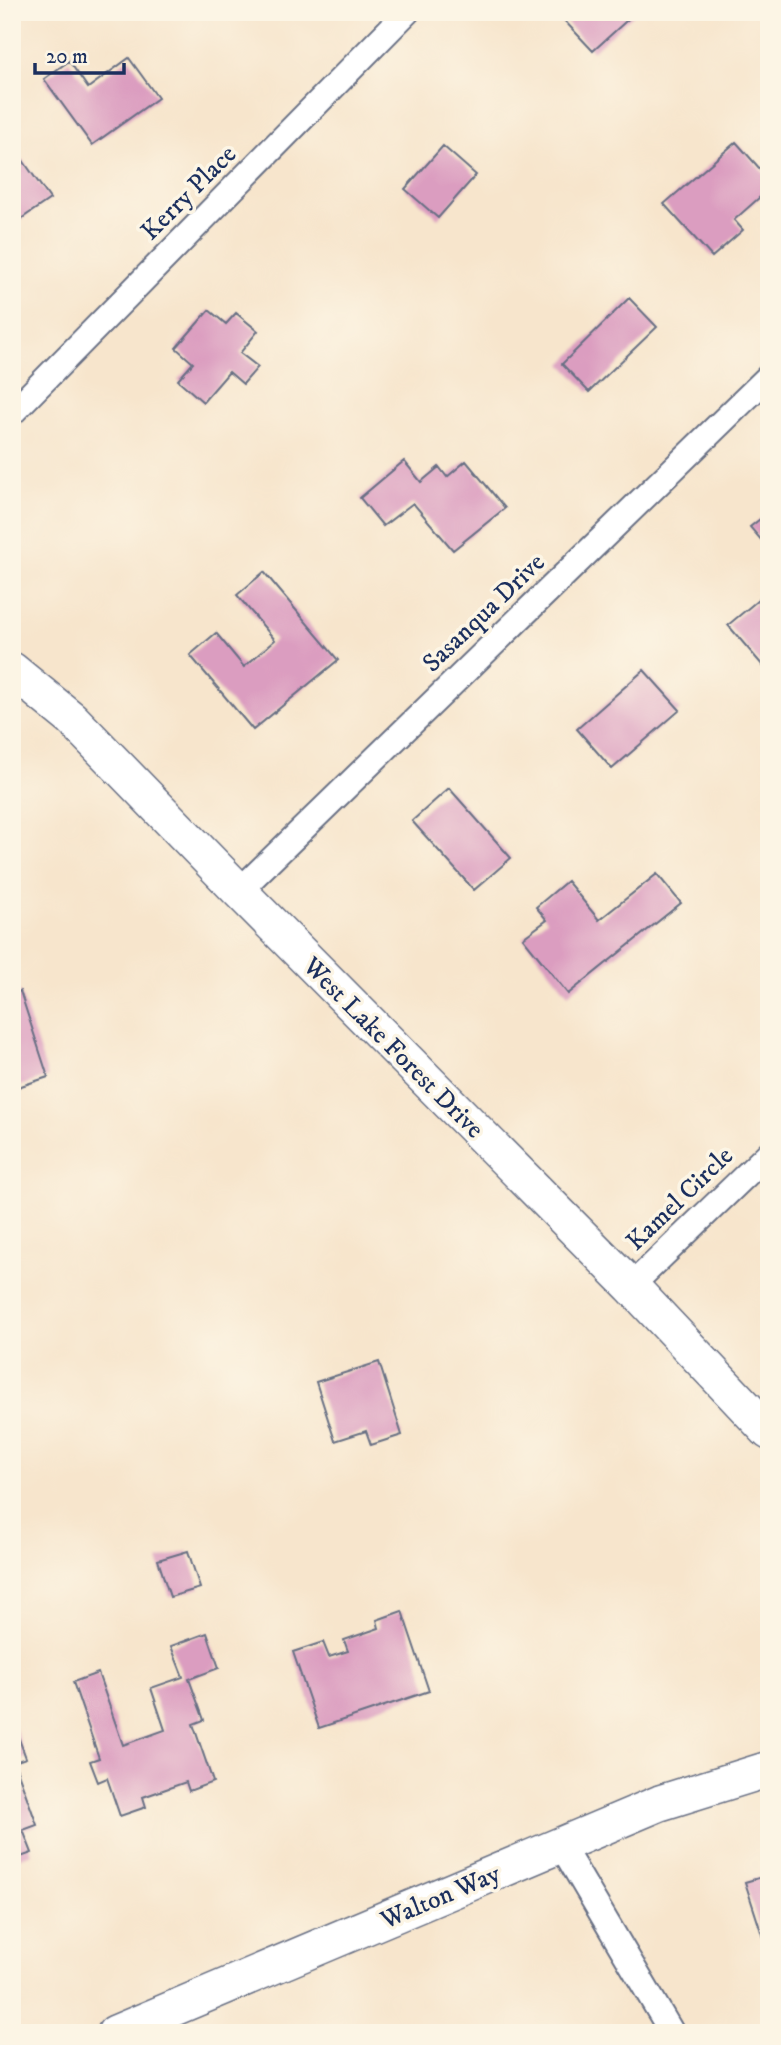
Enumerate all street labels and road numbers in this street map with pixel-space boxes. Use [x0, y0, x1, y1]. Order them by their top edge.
street label: Kerry Place [134, 138, 244, 248]
street label: Sasanqua Drive [416, 546, 552, 680]
street label: West Lake Forest Drive [295, 950, 491, 1146]
street label: Kamel Circle [620, 1140, 740, 1258]
street label: Walton Way [375, 1857, 506, 1938]

